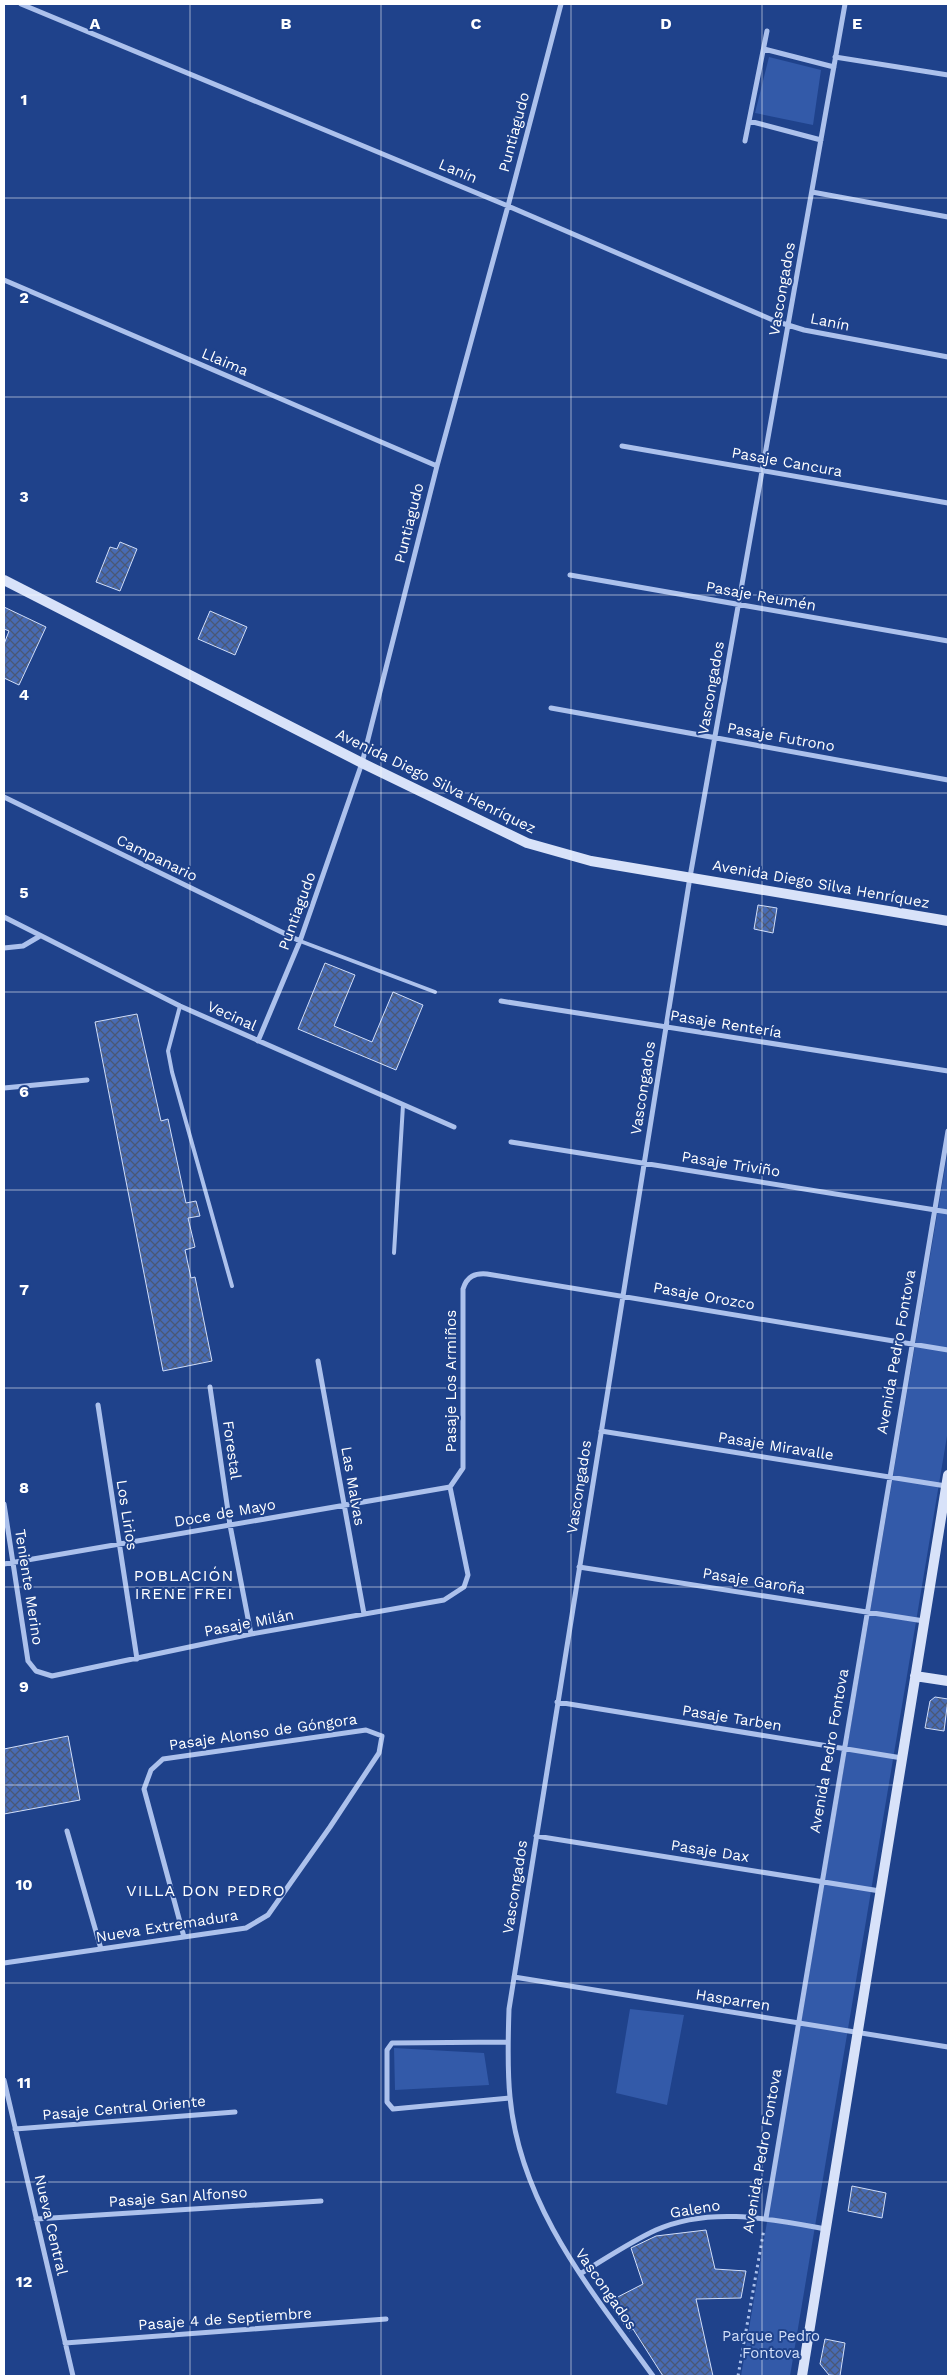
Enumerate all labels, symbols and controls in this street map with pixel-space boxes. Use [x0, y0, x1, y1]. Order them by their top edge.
text: A [90, 14, 101, 33]
text: B [281, 14, 292, 33]
text: C [471, 14, 482, 33]
text: D [660, 14, 672, 33]
text: E [852, 14, 862, 33]
text: 1 [21, 90, 27, 109]
street label: Puntiagudo [495, 90, 533, 174]
street label: Lanín [436, 155, 480, 187]
street label: Vascongados [765, 241, 799, 337]
text: 2 [19, 288, 29, 307]
street label: Lanín [809, 309, 851, 335]
street label: Llaima [199, 344, 251, 380]
street label: Pasaje Cancura [730, 443, 844, 481]
street label: Puntiagudo [390, 481, 428, 565]
text: 3 [19, 487, 29, 506]
street label: Pasaje Reumén [704, 577, 818, 615]
street label: Vascongados [694, 640, 728, 736]
text: 4 [19, 685, 29, 704]
street label: Pasaje Futrono [726, 719, 836, 755]
street label: Avenida Diego Silva Henríquez [333, 725, 539, 837]
street label: Campanario [114, 831, 200, 885]
street label: Avenida Diego Silva Henríquez [711, 856, 931, 912]
street label: Puntiagudo [275, 869, 319, 953]
text: 5 [19, 883, 29, 902]
street label: Vecinal [204, 997, 260, 1035]
street label: Pasaje Rentería [669, 1006, 784, 1042]
street label: Vascongados [627, 1040, 659, 1136]
text: 6 [19, 1082, 29, 1101]
street label: Pasaje Triviño [680, 1147, 782, 1181]
street label: Avenida Pedro Fontova [873, 1268, 919, 1436]
street label: Pasaje Orozco [652, 1278, 756, 1314]
text: 7 [19, 1280, 29, 1299]
street label: Pasaje Los Armiños [442, 1310, 460, 1452]
street label: Forestal [219, 1419, 245, 1481]
street label: Pasaje Miravalle [717, 1428, 835, 1464]
street label: Vascongados [563, 1439, 595, 1535]
street label: Las Malvas [337, 1445, 369, 1527]
text: 8 [19, 1478, 29, 1497]
street label: Los Lirios [113, 1479, 141, 1551]
street label: Doce de Mayo [173, 1495, 277, 1531]
street label: Teniente Merino [11, 1528, 47, 1646]
street label: Pasaje Garoña [701, 1564, 807, 1598]
district label: POBLACIÓN IRENE FREI [134, 1566, 234, 1603]
street label: Pasaje Milán [203, 1605, 295, 1641]
street label: Avenida Pedro Fontova [806, 1667, 852, 1835]
text: 9 [19, 1677, 29, 1696]
street label: Pasaje Tarben [681, 1701, 783, 1735]
street label: Pasaje Alonso de Góngora [168, 1710, 359, 1754]
street label: Pasaje Dax [670, 1836, 750, 1866]
street label: Vascongados [499, 1839, 531, 1935]
text: 10 [15, 1875, 33, 1894]
district label: VILLA DON PEDRO [126, 1881, 286, 1900]
street label: Nueva Extremadura [95, 1906, 240, 1946]
street label: Hasparren [694, 1985, 772, 2015]
street label: Avenida Pedro Fontova [739, 2067, 785, 2235]
text: 11 [17, 2073, 31, 2092]
street label: Pasaje Central Oriente [42, 2092, 206, 2124]
street label: Nueva Central [31, 2173, 71, 2278]
street label: Pasaje San Alfonso [108, 2183, 248, 2211]
street label: Galeno [668, 2196, 722, 2222]
street label: Vascongados [571, 2245, 641, 2333]
text: 12 [16, 2272, 32, 2291]
street label: Pasaje 4 de Septiembre [138, 2304, 312, 2334]
park label: Parque Pedro Fontova [722, 2327, 820, 2362]

